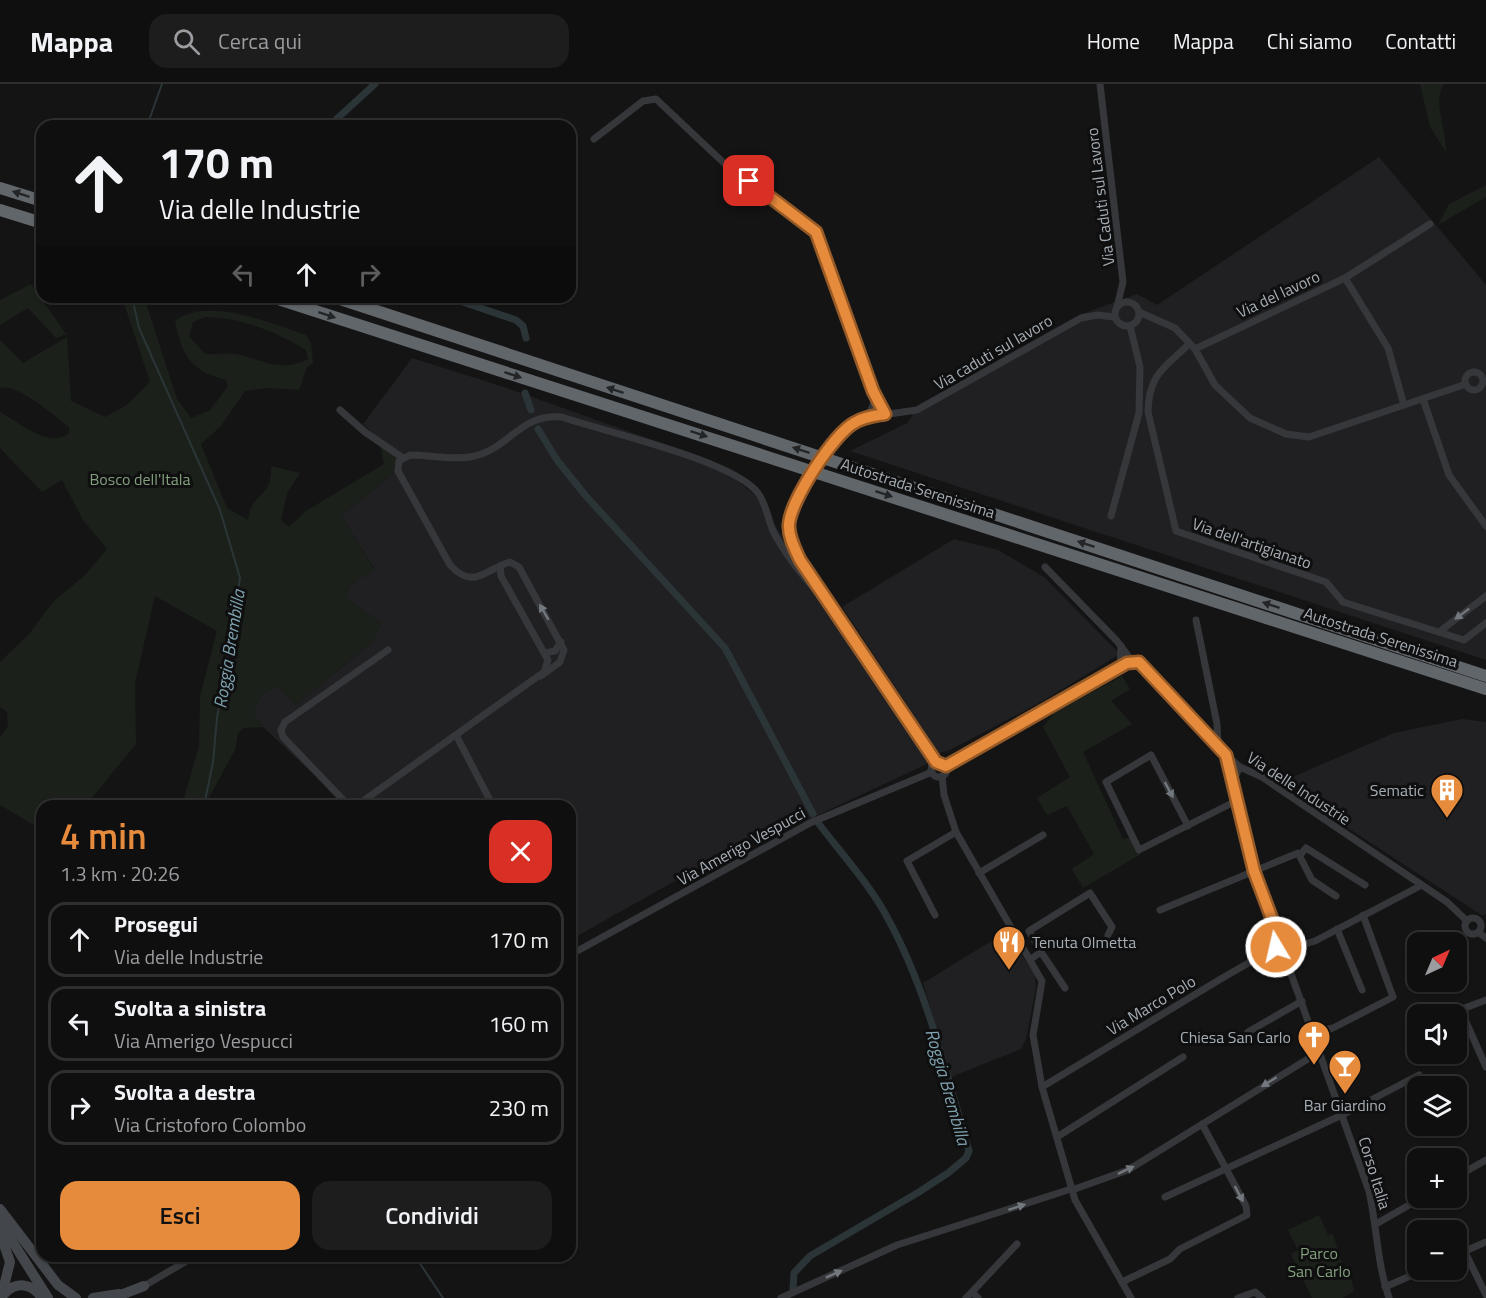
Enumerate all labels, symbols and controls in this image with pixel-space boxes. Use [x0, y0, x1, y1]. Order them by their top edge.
search box [149, 14, 569, 68]
text: Mappa [30, 20, 113, 63]
text: Cerca qui [218, 24, 302, 58]
icon: search [170, 25, 203, 58]
text: Home [1087, 25, 1140, 57]
text: Mappa [1173, 25, 1234, 57]
text: Chi siamo [1267, 25, 1352, 57]
text: Contatti [1385, 25, 1456, 57]
street label: Via Caduti sul Lavoro [1080, 126, 1120, 268]
text: 170 m [159, 130, 274, 194]
icon: ahead [60, 144, 138, 222]
pin [723, 155, 774, 206]
icon: arrive [732, 164, 765, 197]
text: Via delle Industrie [159, 188, 361, 229]
one-way arrow [12, 189, 30, 199]
icon: left [227, 258, 260, 291]
icon: ahead [290, 258, 323, 291]
icon: right [353, 258, 386, 291]
street label: Via del lavoro [1232, 264, 1324, 324]
street label: Via caduti sul lavoro [929, 308, 1057, 396]
one-way arrow [318, 311, 336, 320]
one-way arrow [504, 370, 522, 380]
one-way arrow [606, 384, 624, 394]
one-way arrow [690, 430, 708, 440]
one-way arrow [792, 445, 810, 455]
street label: Autostrada Serenissima [838, 452, 998, 524]
park label: Bosco dell'Itala [89, 467, 191, 491]
one-way arrow [875, 490, 893, 499]
street label: Via dell'artigianato [1189, 511, 1315, 575]
one-way arrow [1077, 539, 1095, 548]
water label: Roggia Brembilla [206, 587, 252, 710]
one-way arrow [1262, 599, 1280, 609]
street label: Autostrada Serenissima [1301, 601, 1461, 673]
one-way arrow [538, 604, 549, 620]
one-way arrow [1455, 608, 1470, 620]
street label: Via delle Industrie [1242, 745, 1356, 831]
building icon: Sematic [1429, 772, 1465, 819]
place label: Sematic [1370, 778, 1424, 802]
one-way arrow [1164, 782, 1174, 799]
street label: Via Amerigo Vespucci [673, 801, 809, 891]
text: 4 min [60, 808, 147, 863]
button: close [489, 820, 552, 883]
text: 1.3 km · 20:26 [60, 858, 180, 889]
text: Prosegui [114, 907, 198, 941]
position arrow [1244, 915, 1308, 979]
icon: ahead [63, 923, 96, 956]
text: 170 m [489, 923, 549, 957]
restaurant icon: Tenuta Olmetta [991, 924, 1027, 971]
place label: Tenuta Olmetta [1032, 930, 1136, 954]
north arrow [1407, 932, 1467, 992]
map controls [1407, 932, 1467, 1280]
text: Via delle Industrie [114, 941, 263, 972]
street label: Via Marco Polo [1102, 969, 1200, 1041]
text: Svolta a sinistra [114, 991, 266, 1025]
button: sound [1407, 1004, 1467, 1064]
icon: left [63, 1007, 96, 1040]
text: 160 m [489, 1007, 549, 1041]
church icon: Chiesa San Carlo [1296, 1019, 1332, 1066]
text: Via Amerigo Vespucci [114, 1025, 293, 1056]
place label: Chiesa San Carlo [1180, 1025, 1291, 1049]
water label: Roggia Brembilla [918, 1026, 978, 1149]
bar icon: Bar Giardino [1327, 1048, 1363, 1095]
text: Svolta a destra [114, 1075, 256, 1109]
button: layers [1407, 1076, 1467, 1136]
one-way arrow [1261, 1077, 1277, 1088]
icon: right [63, 1091, 96, 1124]
text: 230 m [489, 1091, 549, 1125]
place label: Bar Giardino [1304, 1093, 1386, 1117]
text: Via Cristoforo Colombo [114, 1109, 306, 1140]
street label: Corso Italia [1353, 1134, 1397, 1212]
button: + [1407, 1148, 1467, 1208]
one-way arrow [1118, 1165, 1135, 1174]
button: Esci [60, 1181, 300, 1250]
button: Condividi [312, 1181, 552, 1250]
one-way arrow [1234, 1186, 1244, 1203]
one-way arrow [1008, 1202, 1026, 1211]
button: − [1407, 1220, 1467, 1280]
park label: Parco San Carlo [1287, 1241, 1351, 1283]
one-way arrow [825, 1269, 842, 1278]

